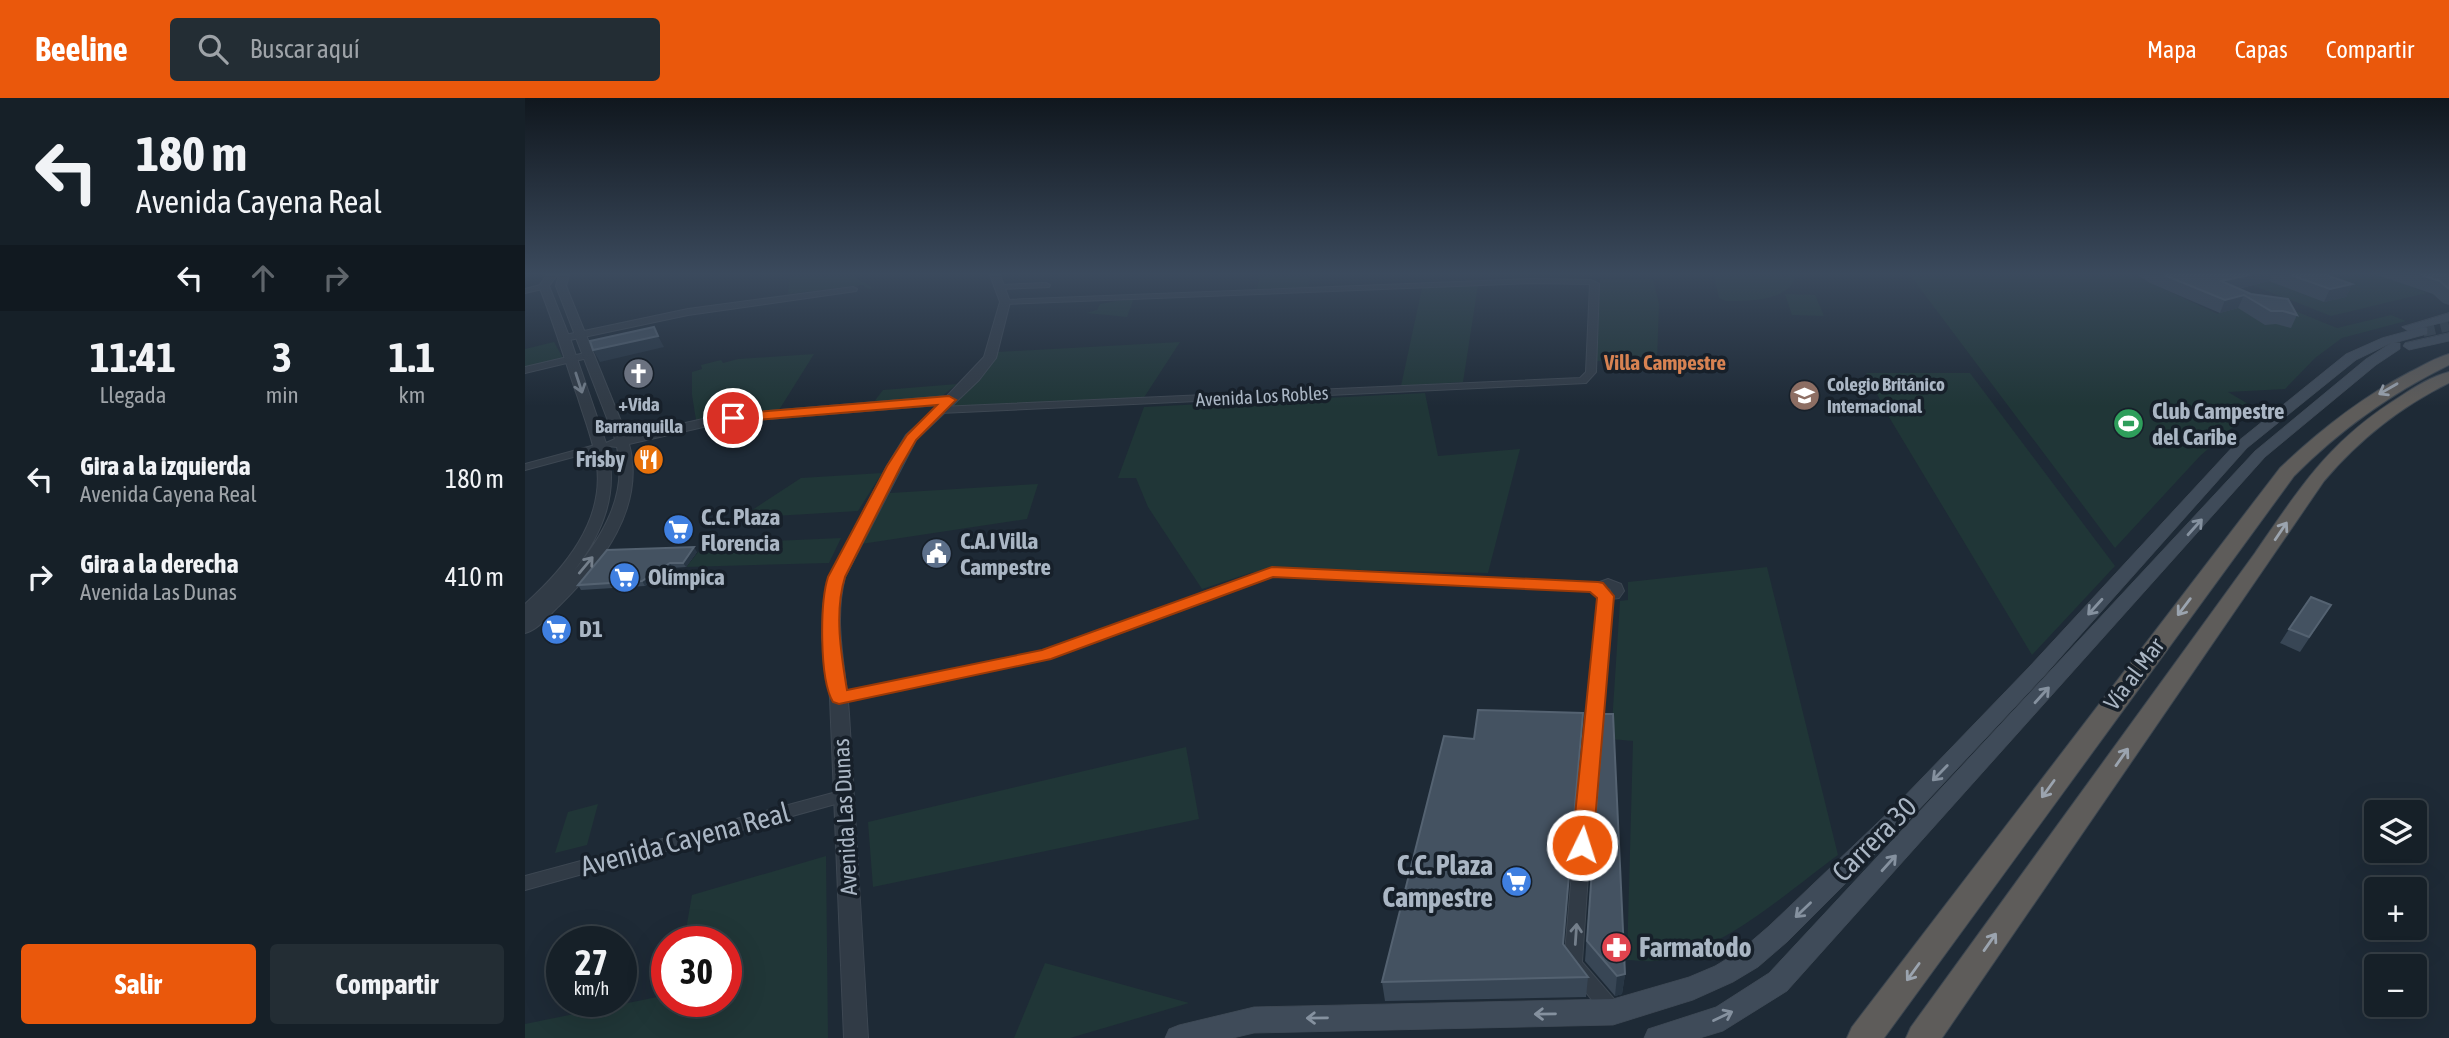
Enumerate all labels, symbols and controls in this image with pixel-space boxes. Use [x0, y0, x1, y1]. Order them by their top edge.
search box [170, 18, 660, 81]
text: Beeline [35, 30, 128, 68]
icon: search [194, 30, 232, 68]
text: Buscar aquí [250, 34, 360, 64]
text: Mapa [2147, 36, 2197, 63]
text: Capas [2235, 36, 2288, 63]
text: Compartir [2326, 36, 2414, 63]
text: 180 m [136, 125, 247, 181]
icon: left [21, 126, 112, 217]
text: Avenida Cayena Real [136, 183, 382, 220]
icon: left [171, 259, 209, 297]
icon: ahead [244, 259, 282, 297]
icon: right [317, 259, 355, 297]
text: 11:41 [90, 333, 176, 381]
text: 3 [272, 333, 292, 381]
text: 1.1 [388, 333, 435, 381]
district label: Villa Campestre [1603, 350, 1726, 374]
church icon: +Vida Barranquilla [622, 356, 656, 390]
one-way arrow [574, 372, 587, 394]
place label: Colegio Británico Internacional [1827, 373, 1945, 417]
school or university icon: Colegio Británico Internacional [1787, 378, 1821, 412]
text: Llegada [99, 382, 166, 408]
text: min [266, 382, 299, 408]
text: km [399, 382, 425, 408]
street label: Avenida Los Robles [1195, 382, 1329, 410]
one-way arrow [2378, 383, 2399, 396]
pin [703, 388, 763, 448]
place label: +Vida Barranquilla [595, 393, 683, 437]
place label: Club Campestre del Caribe [2152, 398, 2285, 450]
icon: arrive [714, 399, 752, 437]
sports icon: Club Campestre del Caribe [2112, 407, 2146, 441]
restaurant icon: Frisby [631, 442, 665, 476]
place label: Frisby [576, 446, 626, 472]
text: Gira a la izquierda [80, 451, 251, 481]
icon: left [21, 460, 59, 498]
text: 180 m [445, 464, 504, 494]
text: Avenida Cayena Real [80, 481, 257, 507]
place label: C.C. Plaza Florencia [701, 504, 780, 556]
supermarket icon: C.C. Plaza Florencia [661, 513, 695, 547]
one-way arrow [2187, 518, 2203, 536]
one-way arrow [2274, 521, 2288, 541]
place label: C.A.I Villa Campestre [960, 528, 1051, 580]
public building icon: C.A.I Villa Campestre [920, 537, 954, 571]
text: Gira a la derecha [80, 549, 239, 579]
one-way arrow [578, 556, 594, 574]
icon: right [21, 558, 59, 596]
supermarket icon: Olímpica [608, 560, 642, 594]
text: 410 m [445, 562, 504, 592]
place label: Olímpica [648, 564, 725, 590]
text: Avenida Las Dunas [80, 579, 237, 605]
one-way arrow [2177, 597, 2192, 616]
one-way arrow [2087, 598, 2103, 616]
supermarket icon: D1 [539, 612, 573, 646]
place label: D1 [579, 616, 603, 642]
street label: Vía al Mar [2099, 632, 2170, 715]
one-way arrow [2034, 686, 2050, 704]
street label: Avenida Las Dunas [828, 738, 862, 896]
one-way arrow [2115, 748, 2129, 767]
one-way arrow [1931, 765, 1948, 782]
one-way arrow [2041, 779, 2055, 798]
street label: Carrera 30 [1825, 790, 1923, 888]
street label: Avenida Cayena Real [577, 796, 794, 882]
map controls [2364, 800, 2427, 1017]
button: layers [2364, 800, 2427, 863]
position arrow [1545, 808, 1619, 882]
place label: C.C. Plaza Campestre [1382, 849, 1493, 913]
one-way arrow [1881, 854, 1897, 872]
supermarket icon: C.C. Plaza Campestre [1499, 864, 1533, 898]
button: + [2364, 877, 2427, 940]
one-way arrow [1794, 901, 1811, 918]
one-way arrow [1570, 923, 1583, 945]
speed limit sign: 30 [651, 926, 742, 1017]
pharmacy icon: Farmatodo [1599, 930, 1633, 964]
place label: Farmatodo [1639, 931, 1752, 963]
one-way arrow [1983, 933, 1997, 952]
text: 27 [575, 942, 608, 982]
button: Salir [21, 944, 256, 1024]
button: Compartir [270, 944, 504, 1024]
button: − [2364, 954, 2427, 1017]
one-way arrow [1906, 962, 1920, 981]
text: km/h [574, 978, 609, 999]
one-way arrow [1533, 1007, 1556, 1020]
one-way arrow [1712, 1009, 1733, 1023]
one-way arrow [1306, 1011, 1329, 1025]

